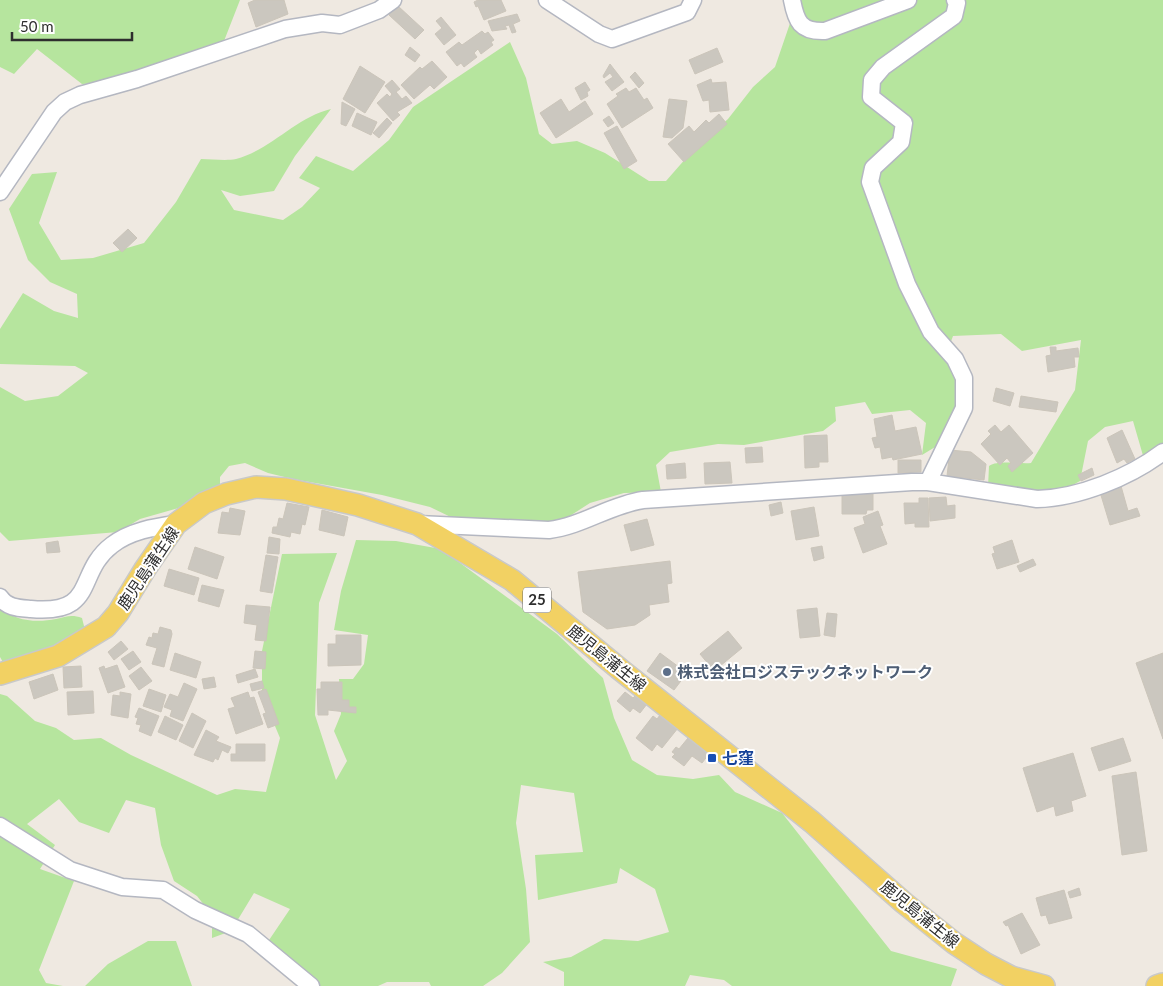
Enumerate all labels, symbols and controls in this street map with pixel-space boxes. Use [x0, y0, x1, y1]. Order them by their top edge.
scale bar [12, 10, 132, 42]
text: 50 m [20, 17, 54, 35]
street label: 鹿児島蒲生線 [113, 523, 182, 613]
road number: 25 [523, 588, 551, 612]
street label: 鹿児島蒲生線 [564, 620, 651, 695]
place label: 株式会社ロジステックネットワーク [677, 662, 933, 681]
marker: 株式会社ロジステックネットワーク [661, 666, 673, 678]
place label: 七窪 [722, 748, 754, 767]
marker: 七窪 [706, 752, 718, 764]
street label: 鹿児島蒲生線 [877, 876, 964, 951]

